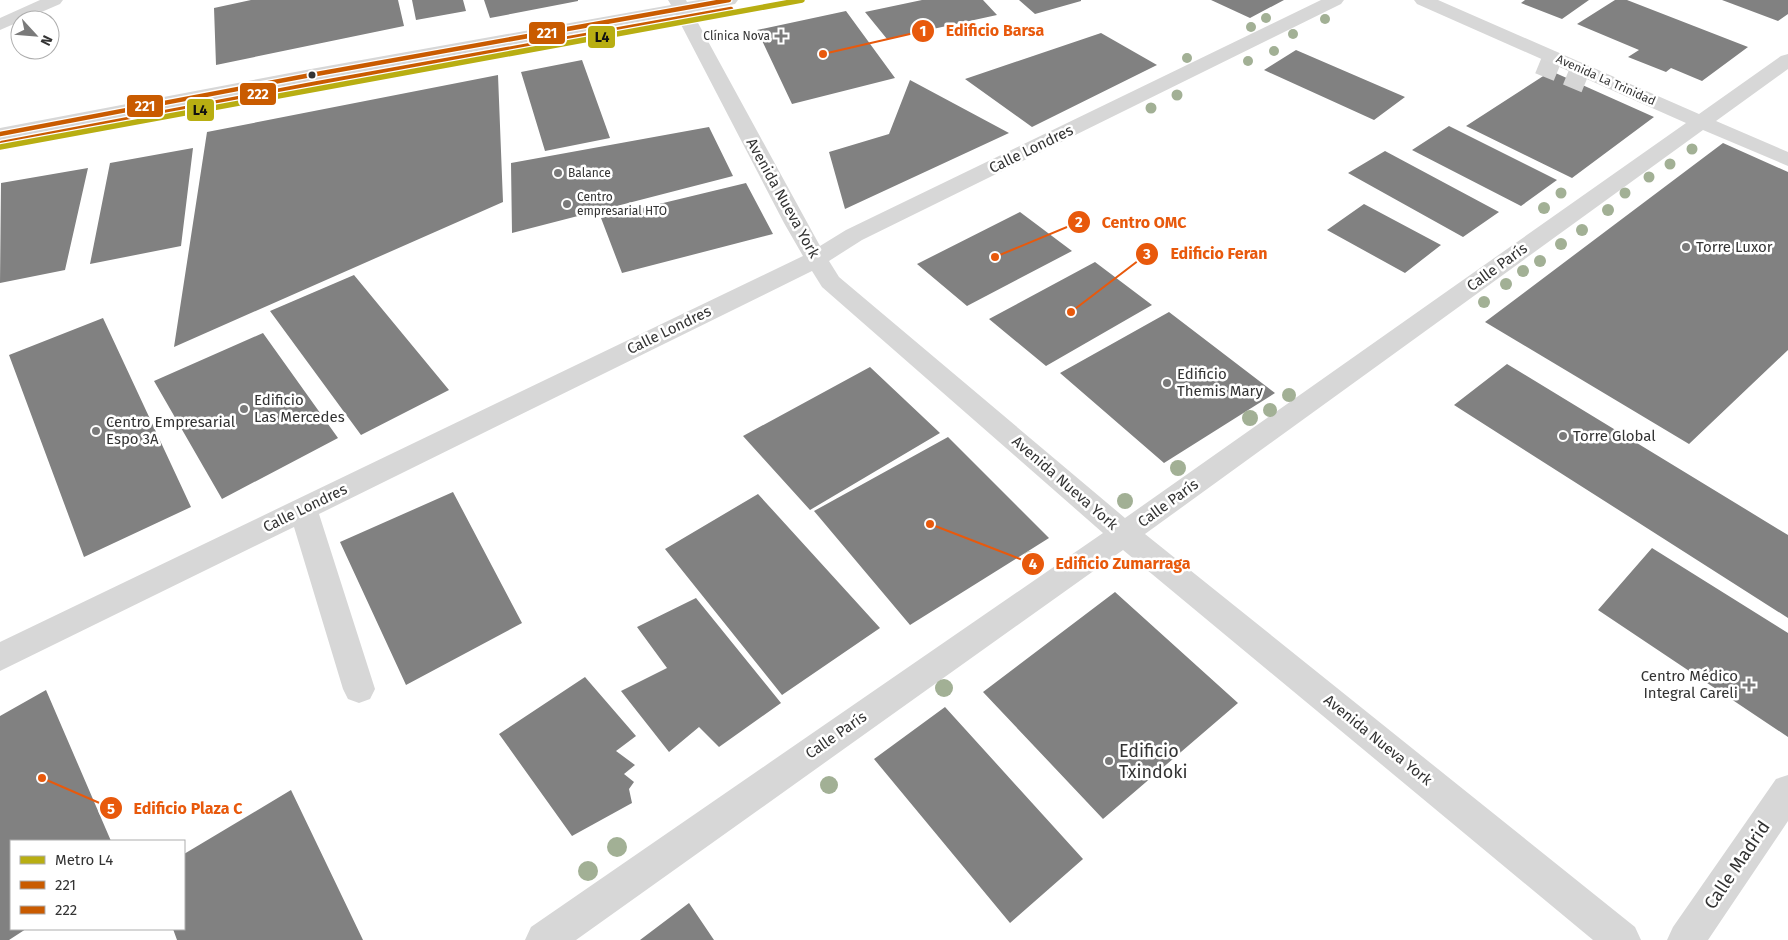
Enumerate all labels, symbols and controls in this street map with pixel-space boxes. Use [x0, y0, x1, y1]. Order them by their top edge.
north arrow [10, 10, 60, 60]
callout: Edificio Barsa [911, 15, 1054, 46]
line badge: 221 [528, 21, 566, 45]
text: Edificio Barsa [946, 21, 1044, 40]
text: 1 [920, 22, 926, 40]
text: 221 [537, 25, 557, 42]
line badge: L4 [587, 25, 616, 49]
text: L4 [595, 29, 609, 46]
place label: Clínica Nova [703, 29, 770, 43]
marker: Clínica Nova [774, 29, 788, 43]
text: N [37, 33, 56, 48]
street label: Avenida La Trinidad [1554, 52, 1658, 108]
unlabelled marker [307, 70, 317, 80]
line badge: 222 [239, 82, 277, 106]
text: 222 [247, 86, 269, 103]
line badge: 221 [126, 94, 164, 118]
text: 221 [135, 98, 155, 115]
line badge: L4 [186, 98, 215, 122]
text: L4 [193, 102, 207, 119]
street label: Calle Londres [986, 121, 1076, 177]
street label: Avenida Nueva York [743, 135, 824, 261]
place label: Balance [568, 166, 611, 180]
marker: Balance [552, 167, 564, 179]
place label: Centro empresarial HTO [577, 190, 667, 218]
marker: Centro empresarial HTO [561, 198, 573, 210]
callout: Centro OMC [1067, 207, 1197, 238]
text: 2 [1075, 213, 1083, 231]
text: Centro OMC [1102, 213, 1187, 232]
callout: Edificio Feran [1135, 238, 1277, 269]
place label: Torre Luxor [1696, 238, 1773, 256]
street label: Calle París [1463, 239, 1531, 295]
marker: Torre Luxor [1680, 241, 1692, 253]
text: Edificio Feran [1170, 244, 1268, 263]
text: 3 [1142, 245, 1151, 263]
street label: Calle Londres [624, 302, 714, 358]
place label: Edificio Themis Mary [1177, 365, 1263, 400]
marker: Edificio Themis Mary [1161, 377, 1173, 389]
place label: Edificio Las Mercedes [254, 391, 345, 426]
marker: Edificio Las Mercedes [238, 403, 250, 415]
place label: Centro Empresarial Espo 3A [106, 413, 236, 448]
marker: Centro Empresarial Espo 3A [90, 425, 102, 437]
place label: Torre Global [1573, 427, 1656, 445]
marker: Torre Global [1557, 430, 1569, 442]
street label: Avenida Nueva York [1008, 432, 1122, 534]
street label: Calle París [1134, 475, 1202, 531]
street label: Calle Londres [260, 480, 350, 536]
callout: Edificio Zumarraga [1020, 548, 1200, 579]
text: Edificio Zumarraga [1055, 554, 1191, 573]
text: 4 [1029, 555, 1038, 573]
place label: Centro Médico Integral Careli [1641, 667, 1738, 702]
marker: Centro Médico Integral Careli [1742, 678, 1756, 692]
street label: Avenida Nueva York [1320, 691, 1436, 789]
street label: Calle París [802, 707, 870, 763]
place label: Edificio Txindoki [1119, 740, 1188, 783]
marker: Edificio Txindoki [1103, 755, 1115, 767]
callout: Edificio Plaza C [98, 793, 252, 824]
text: Edificio Plaza C [134, 799, 243, 818]
text: 5 [107, 800, 115, 818]
street label: Calle Madrid [1699, 817, 1775, 913]
legend [10, 840, 185, 930]
text: Metro L4 [55, 851, 113, 869]
text: 221 [55, 876, 76, 894]
text: 222 [55, 901, 77, 919]

